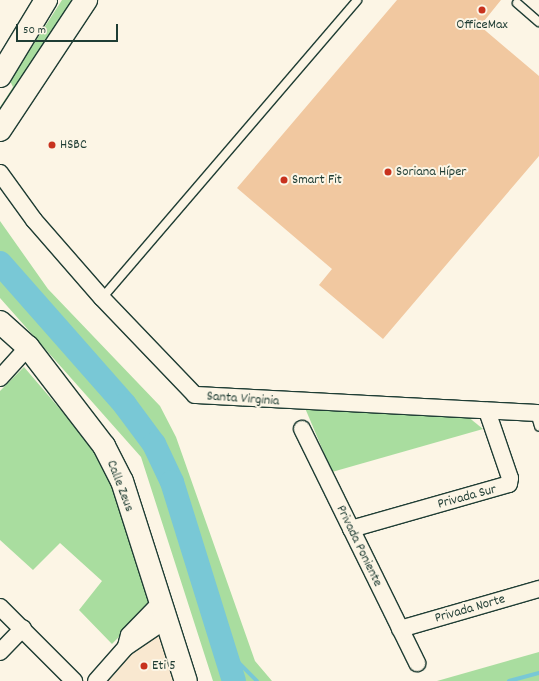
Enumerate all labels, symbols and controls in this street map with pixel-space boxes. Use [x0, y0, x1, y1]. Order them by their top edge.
marker: OfficeMax [477, 5, 487, 15]
scale bar [18, 16, 120, 42]
place label: OfficeMax [456, 17, 508, 33]
text: 50 m [23, 22, 46, 39]
place label: HSBC [60, 137, 87, 153]
marker: HSBC [47, 140, 57, 150]
place label: Soriana Híper [396, 164, 467, 180]
marker: Soriana Híper [383, 167, 393, 177]
place label: Smart Fit [292, 172, 342, 188]
marker: Smart Fit [279, 175, 289, 185]
street label: Santa Virginia [206, 388, 280, 410]
street label: Calle Zeus [103, 458, 137, 514]
street label: Privada Sur [436, 481, 498, 513]
street label: Privada Poniente [332, 503, 386, 589]
street label: Privada Norte [433, 591, 507, 627]
place label: Eti 5 [152, 658, 176, 674]
marker: Eti 5 [139, 661, 149, 671]

